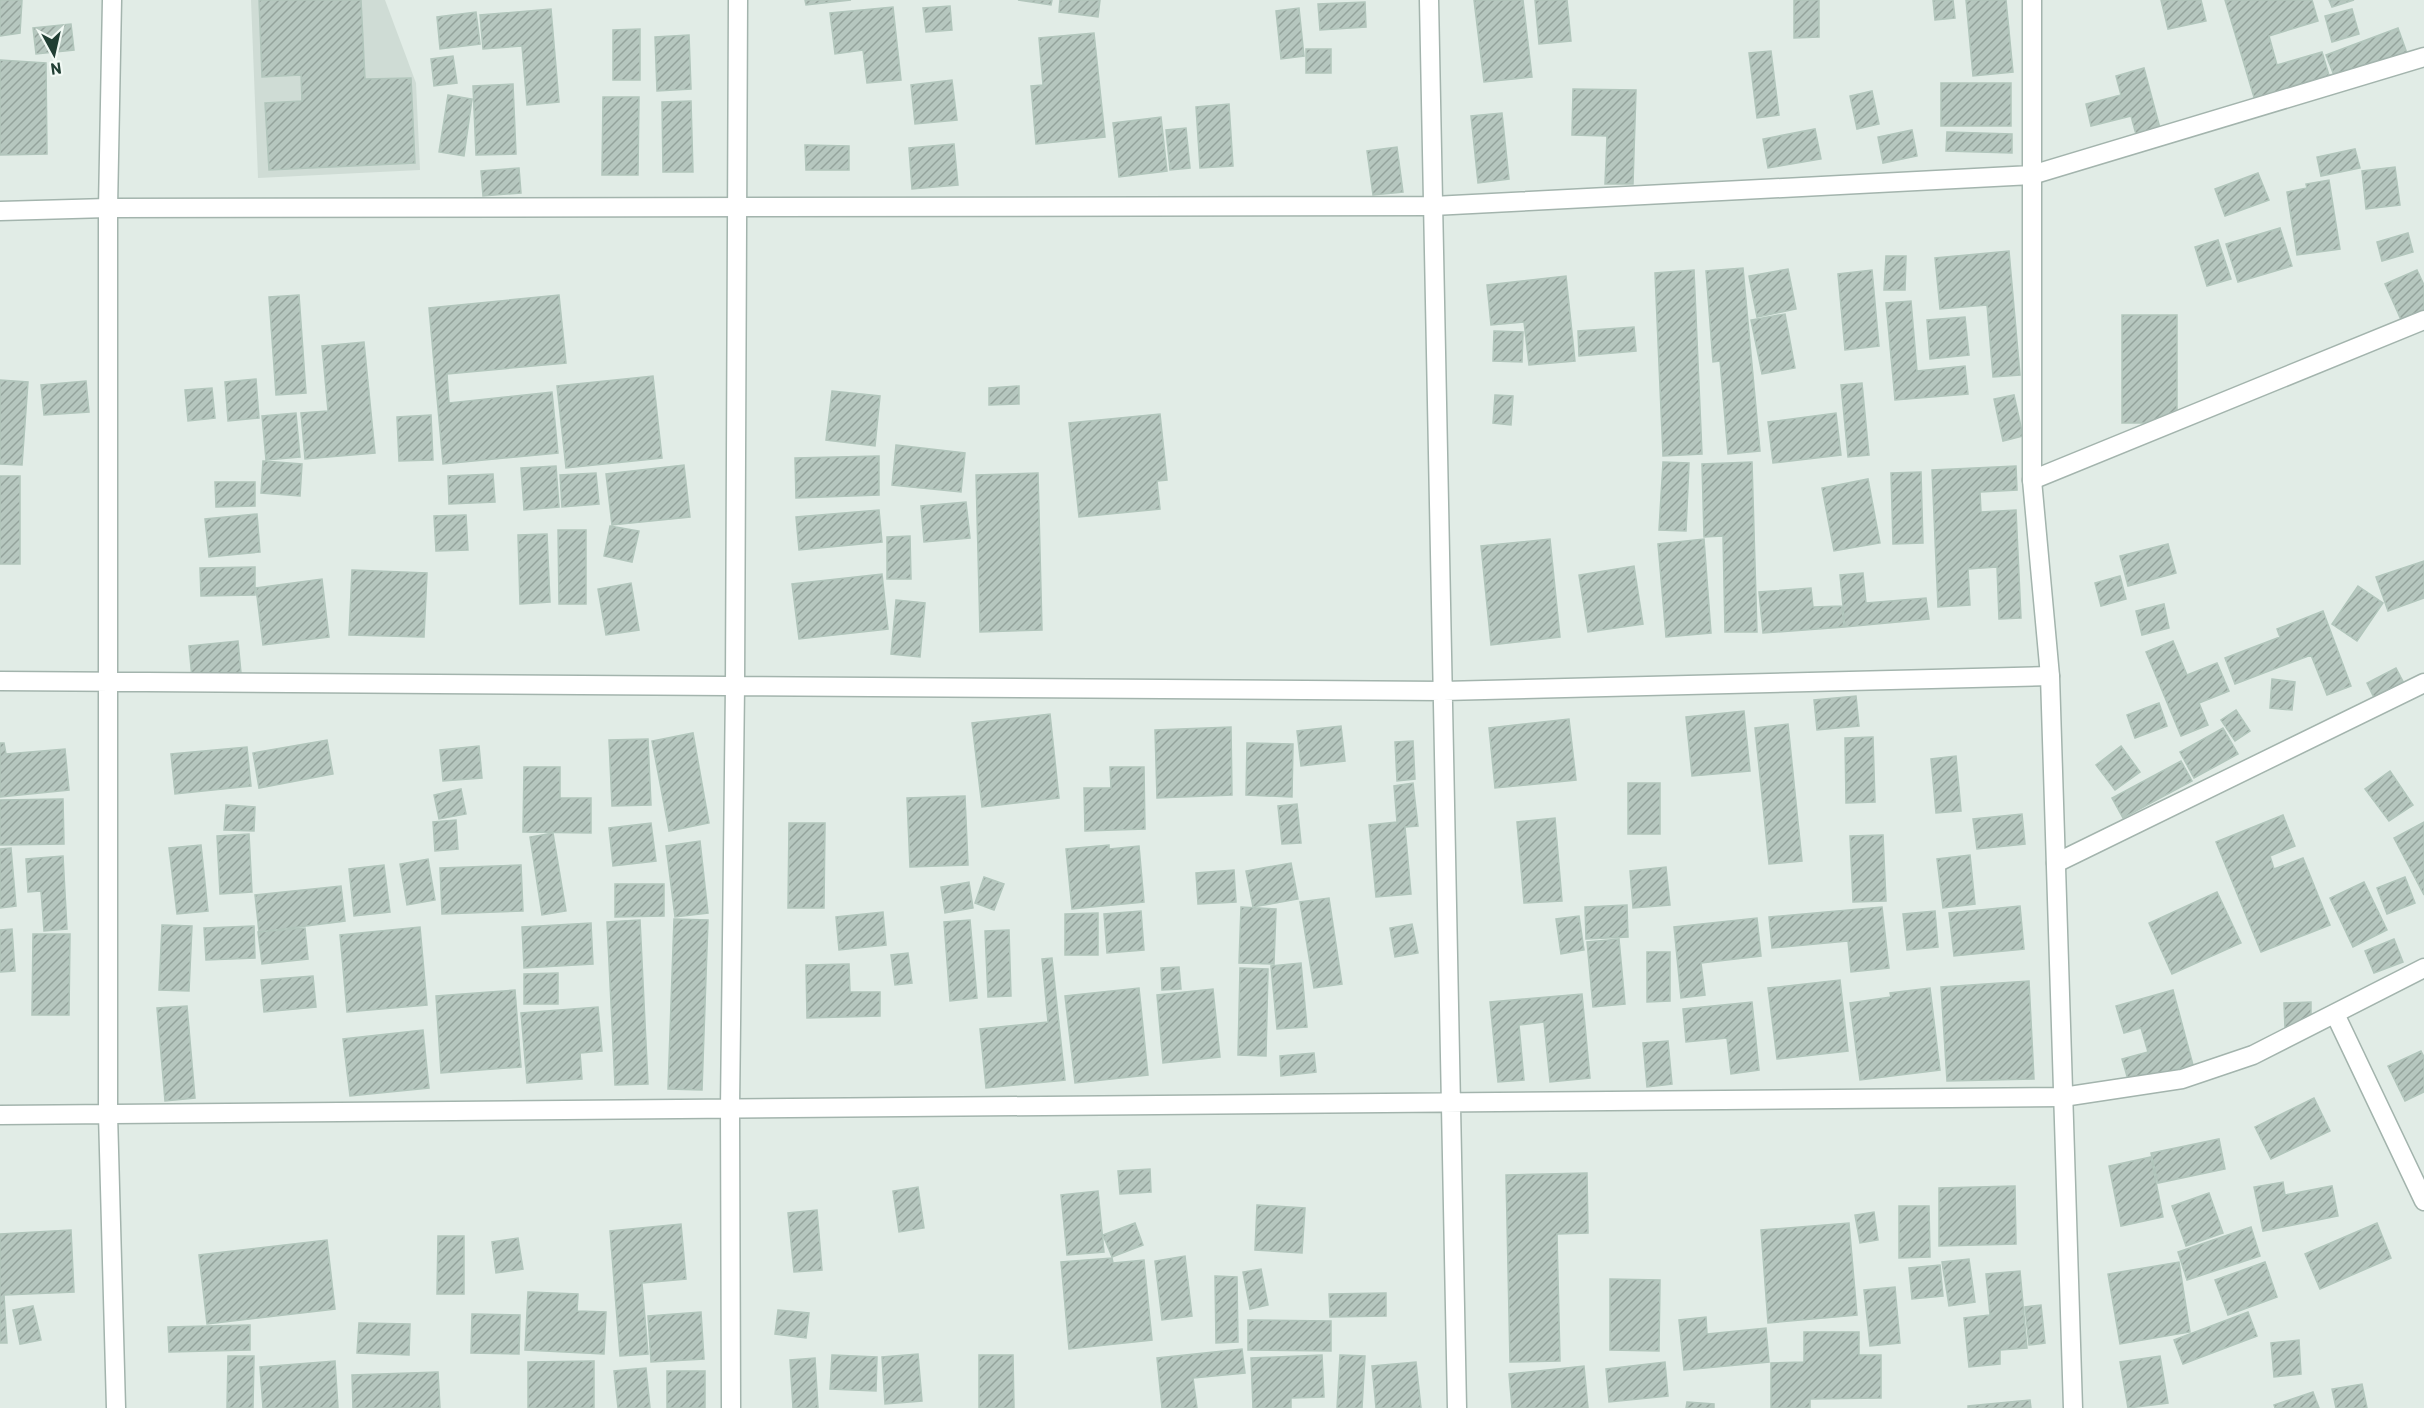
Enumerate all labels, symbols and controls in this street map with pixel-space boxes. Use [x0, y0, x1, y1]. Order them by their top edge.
north arrow [24, 24, 84, 84]
text: N [50, 59, 63, 79]

